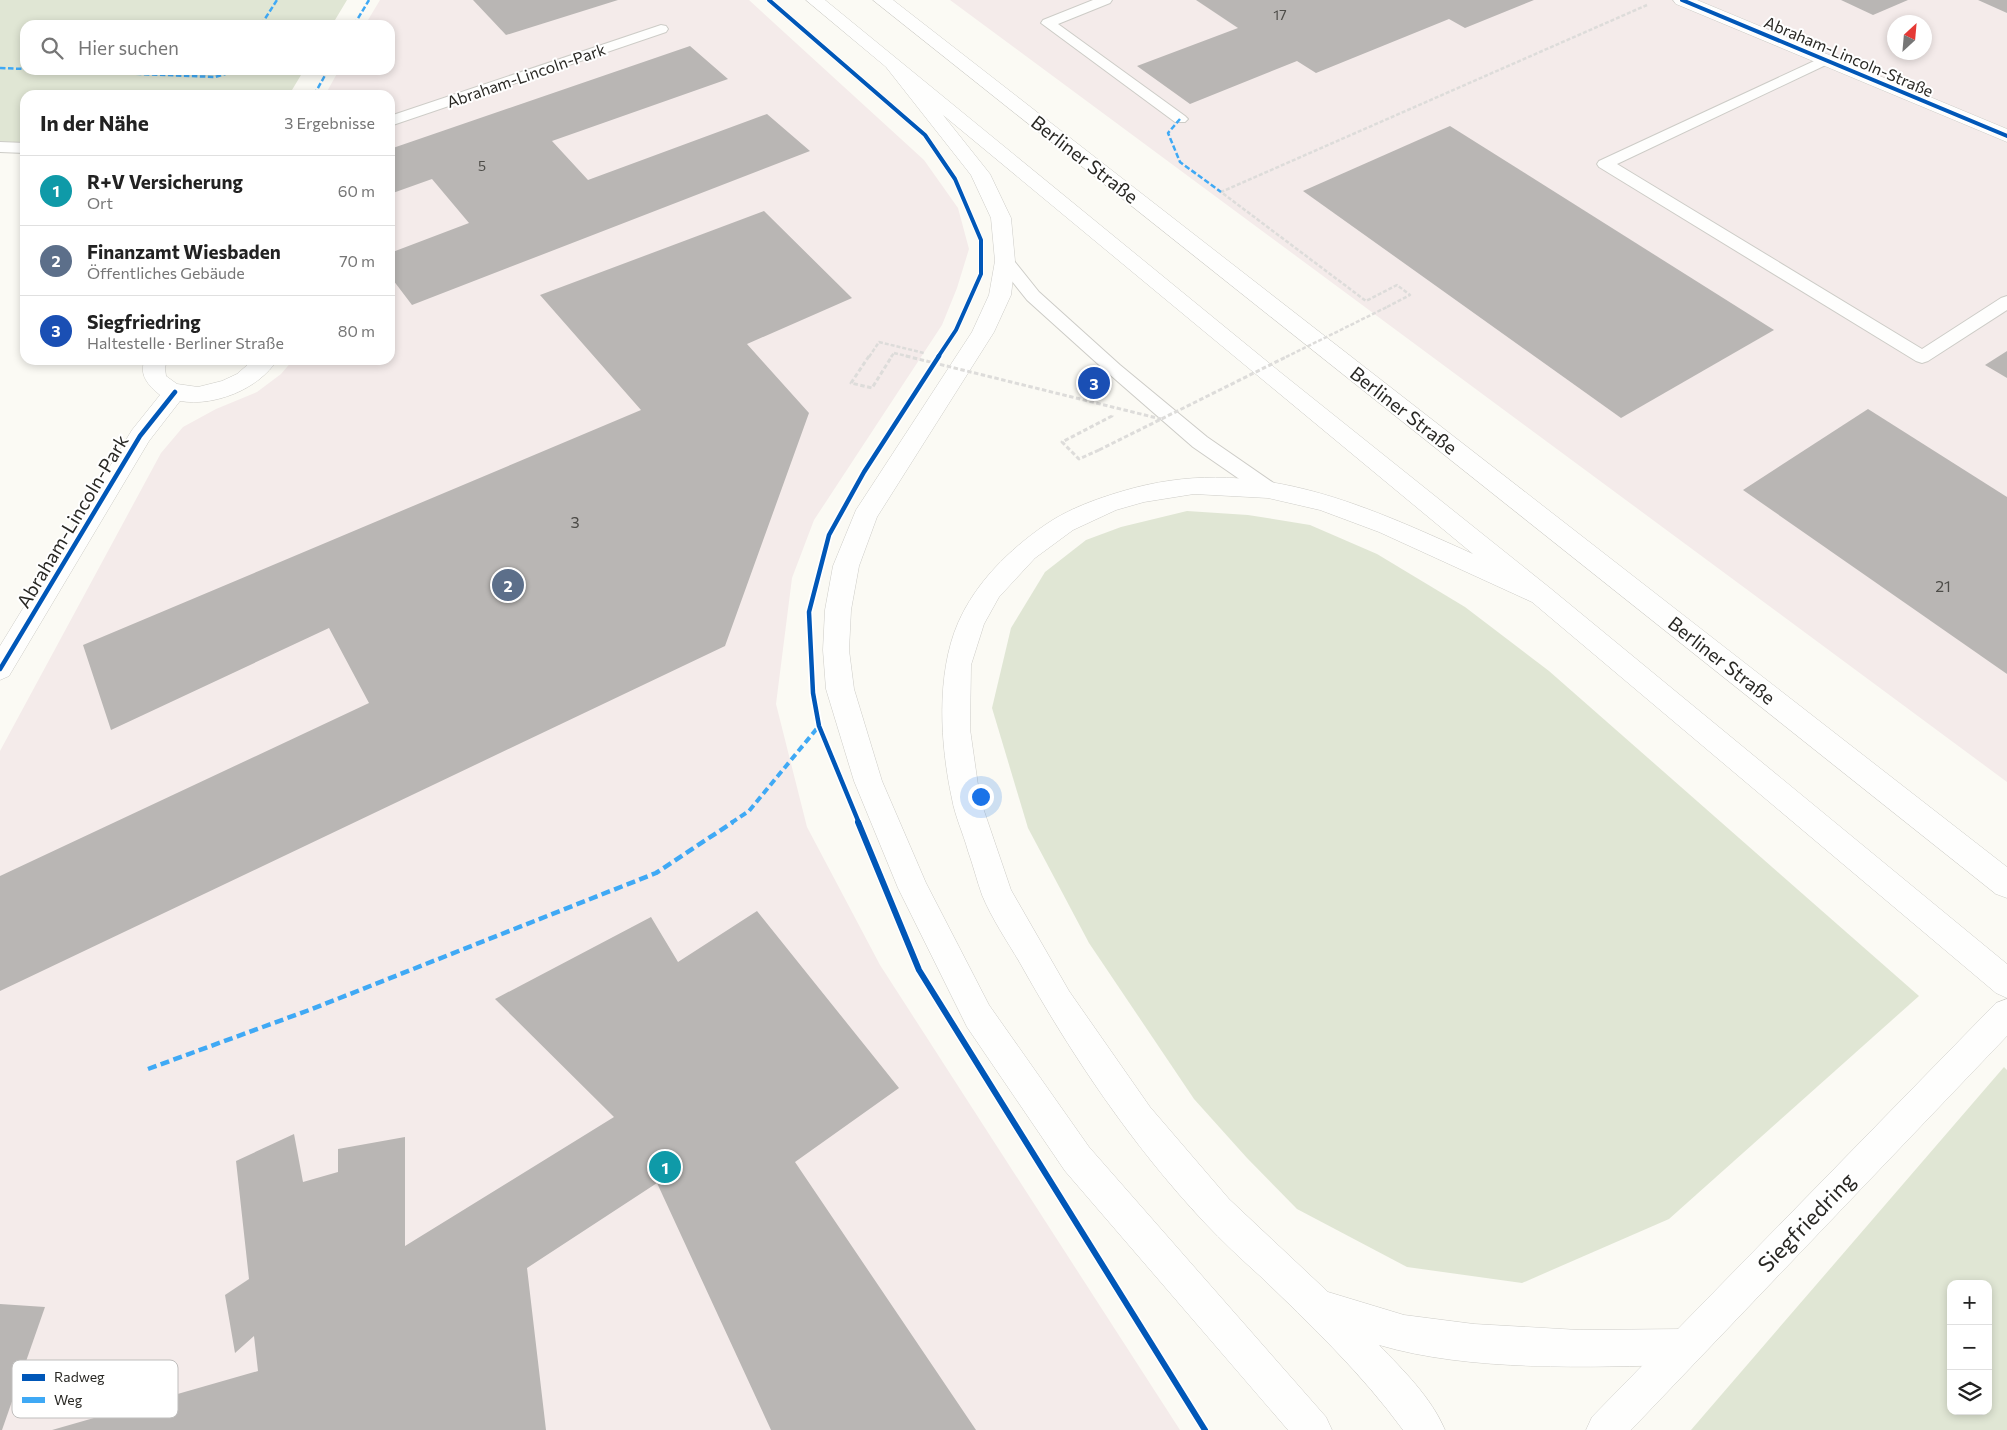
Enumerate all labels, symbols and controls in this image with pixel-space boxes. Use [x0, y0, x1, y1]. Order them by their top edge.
house number: 17 [1273, 6, 1287, 23]
street label: Abraham-Lincoln-Straße [1762, 12, 1936, 100]
north arrow [1887, 15, 1932, 60]
search box [20, 20, 395, 75]
icon: search [38, 34, 66, 62]
text: Hier suchen [78, 36, 179, 59]
street label: Abraham-Lincoln-Park [444, 39, 608, 111]
text: In der Nähe [40, 110, 149, 135]
street label: Berliner Straße [1027, 110, 1143, 208]
text: 3 Ergebnisse [284, 113, 375, 132]
house number: 5 [478, 157, 486, 174]
text: R+V Versicherung [87, 170, 243, 193]
text: 1 [52, 181, 60, 200]
text: 60 m [338, 181, 375, 200]
text: Ort [87, 193, 113, 212]
text: Finanzamt Wiesbaden [87, 240, 281, 263]
text: 2 [51, 251, 61, 270]
text: 70 m [339, 251, 375, 270]
text: Öffentliches Gebäude [87, 263, 245, 282]
text: Siegfriedring [87, 310, 201, 333]
text: 3 [51, 321, 61, 340]
text: 80 m [338, 321, 375, 340]
text: Haltestelle · Berliner Straße [87, 333, 284, 352]
street label: Berliner Straße [1346, 361, 1462, 459]
pin: 3 [1078, 364, 1110, 402]
street label: Abraham-Lincoln-Park [11, 430, 133, 612]
house number: 3 [570, 512, 580, 531]
pin: 2 [492, 566, 524, 604]
house number: 21 [1935, 576, 1951, 595]
street label: Berliner Straße [1664, 611, 1780, 709]
your location [968, 784, 994, 810]
pin: 1 [649, 1148, 681, 1186]
street label: Siegfriedring [1752, 1166, 1860, 1278]
map controls [1947, 1280, 1992, 1415]
button: + [1947, 1280, 1992, 1325]
button: − [1947, 1325, 1992, 1370]
legend [12, 1360, 178, 1418]
text: Radweg [54, 1368, 105, 1385]
button: layers [1947, 1370, 1992, 1415]
text: Weg [54, 1391, 83, 1408]

